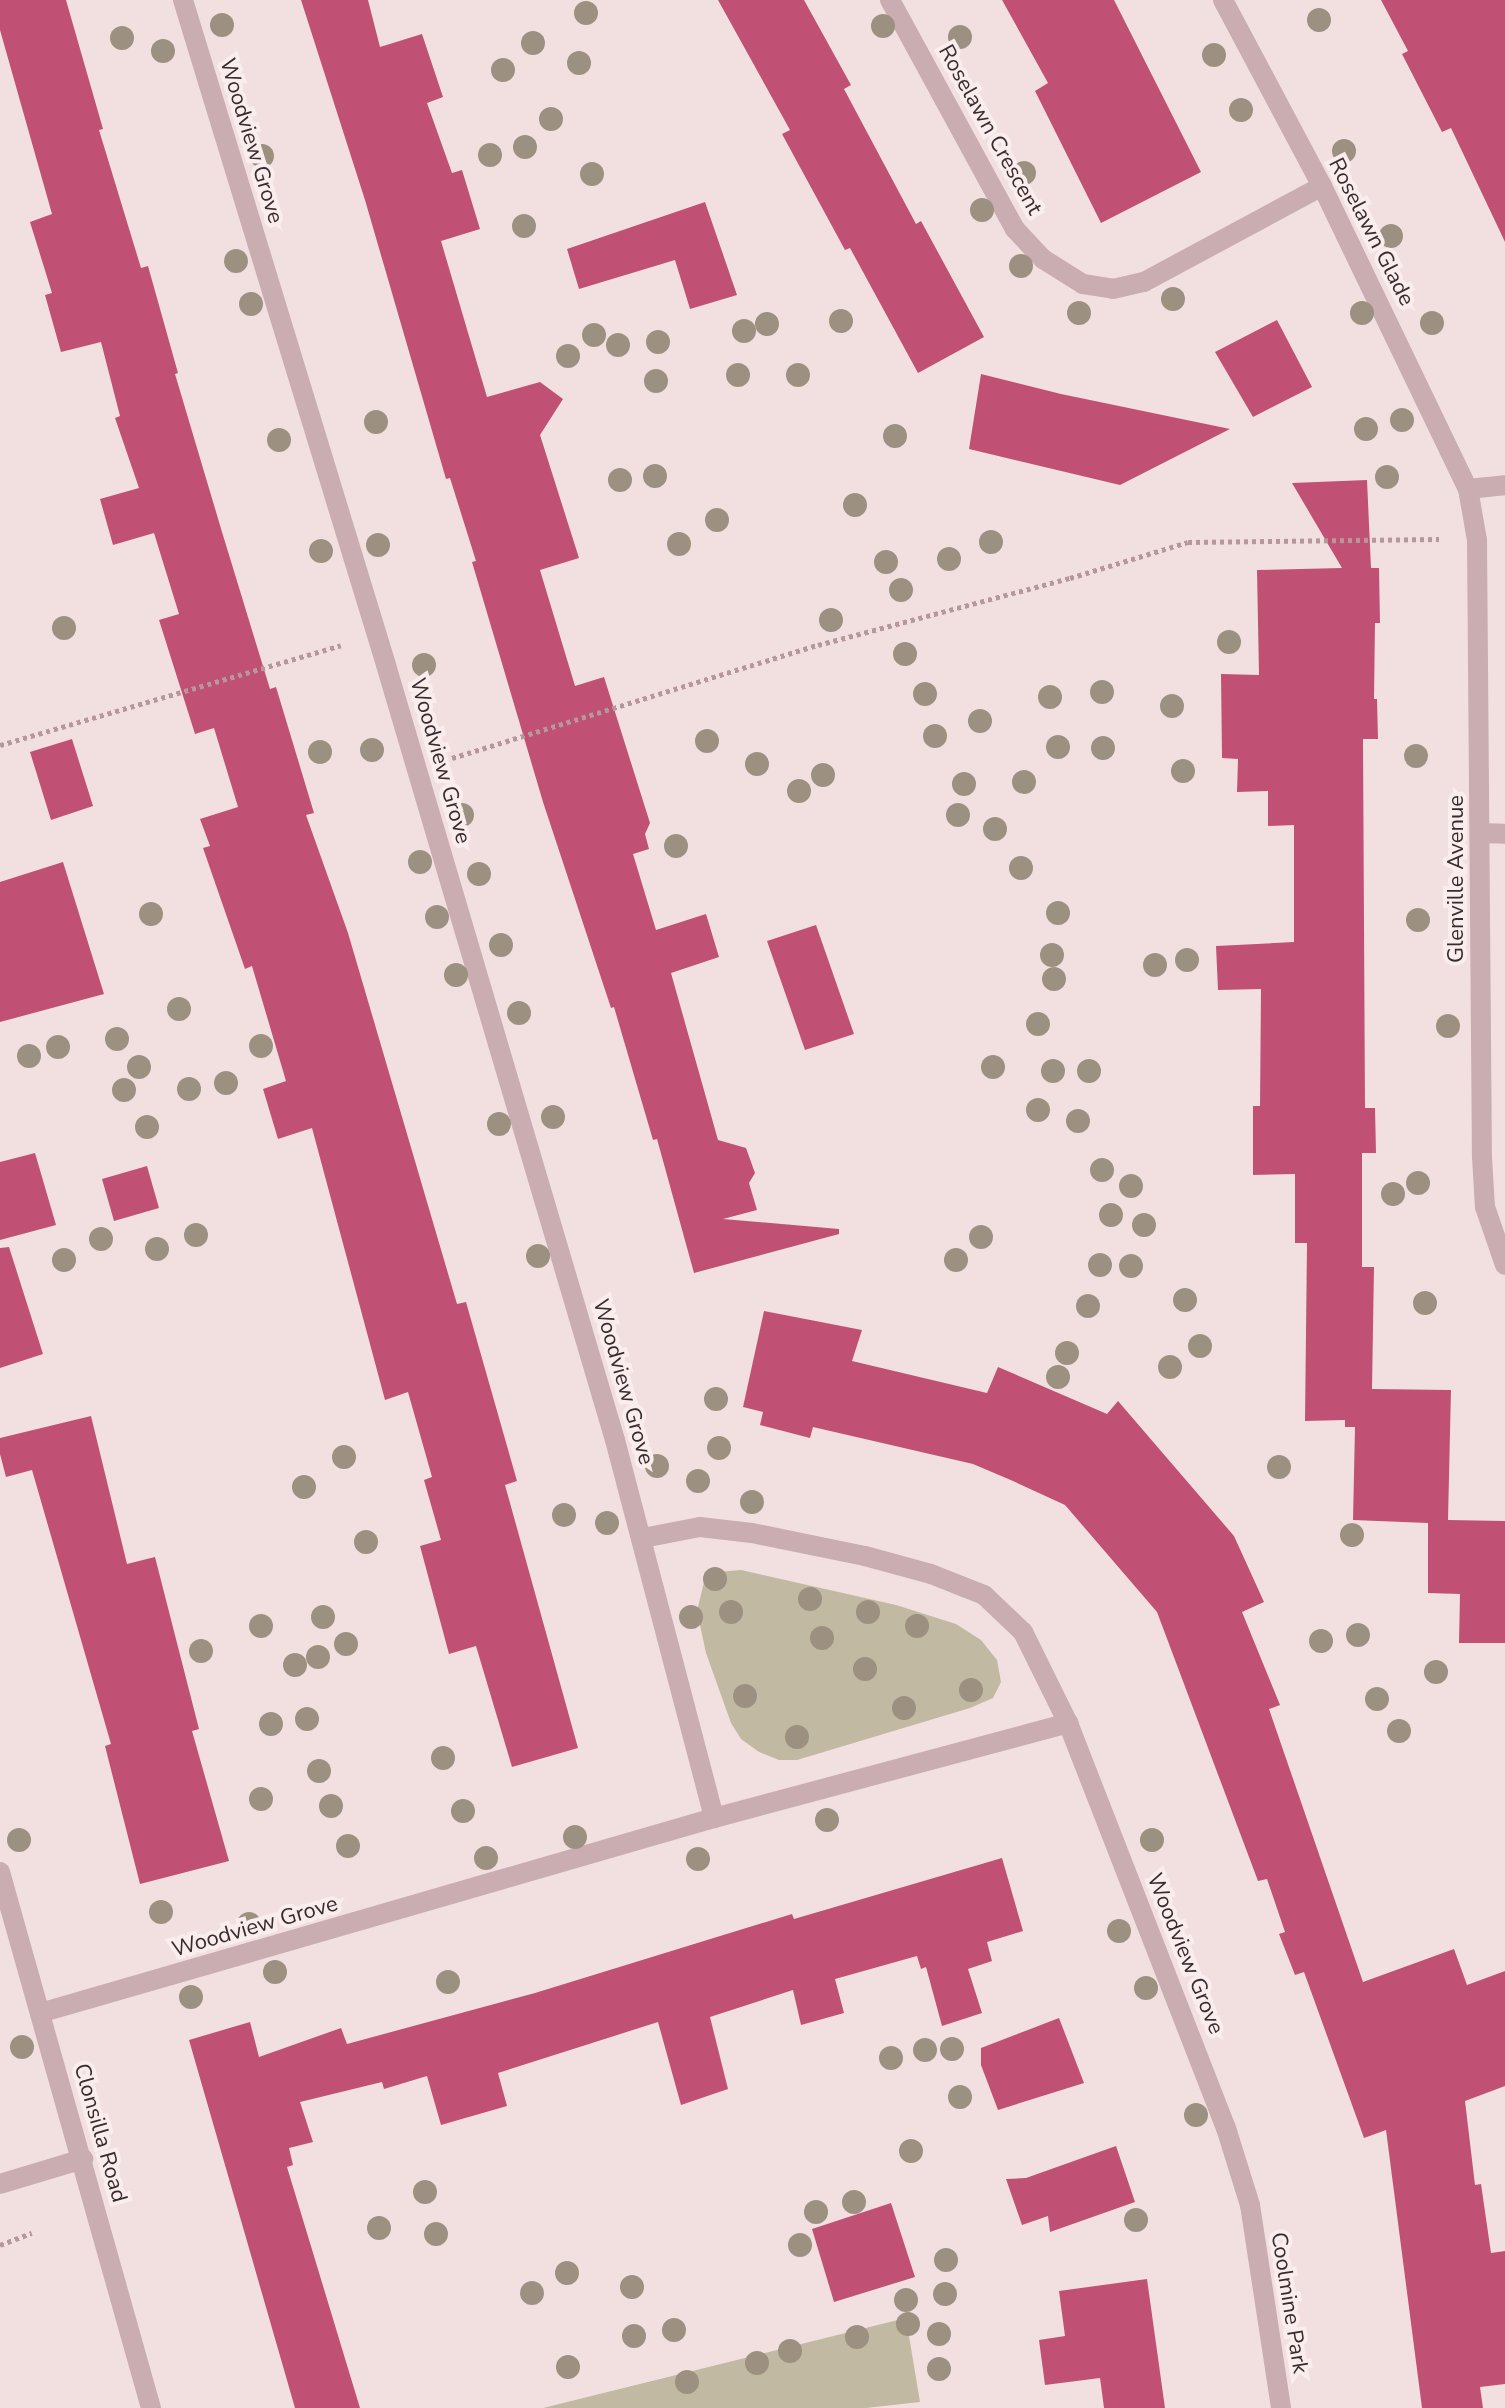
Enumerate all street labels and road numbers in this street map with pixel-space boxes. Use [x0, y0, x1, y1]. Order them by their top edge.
street label: Roselawn Crescent [932, 40, 1048, 220]
street label: Woodview Grove [213, 55, 289, 227]
street label: Roselawn Glade [1322, 154, 1420, 310]
street label: Woodview Grove [404, 675, 476, 847]
street label: Glenville Avenue [1444, 795, 1470, 963]
street label: Woodview Grove [587, 1296, 659, 1468]
street label: Woodview Grove [1141, 1870, 1229, 2038]
street label: Woodview Grove [169, 1891, 341, 1963]
street label: Clonsilla Road [68, 2061, 132, 2205]
street label: Coolmine Park [1265, 2230, 1313, 2376]

